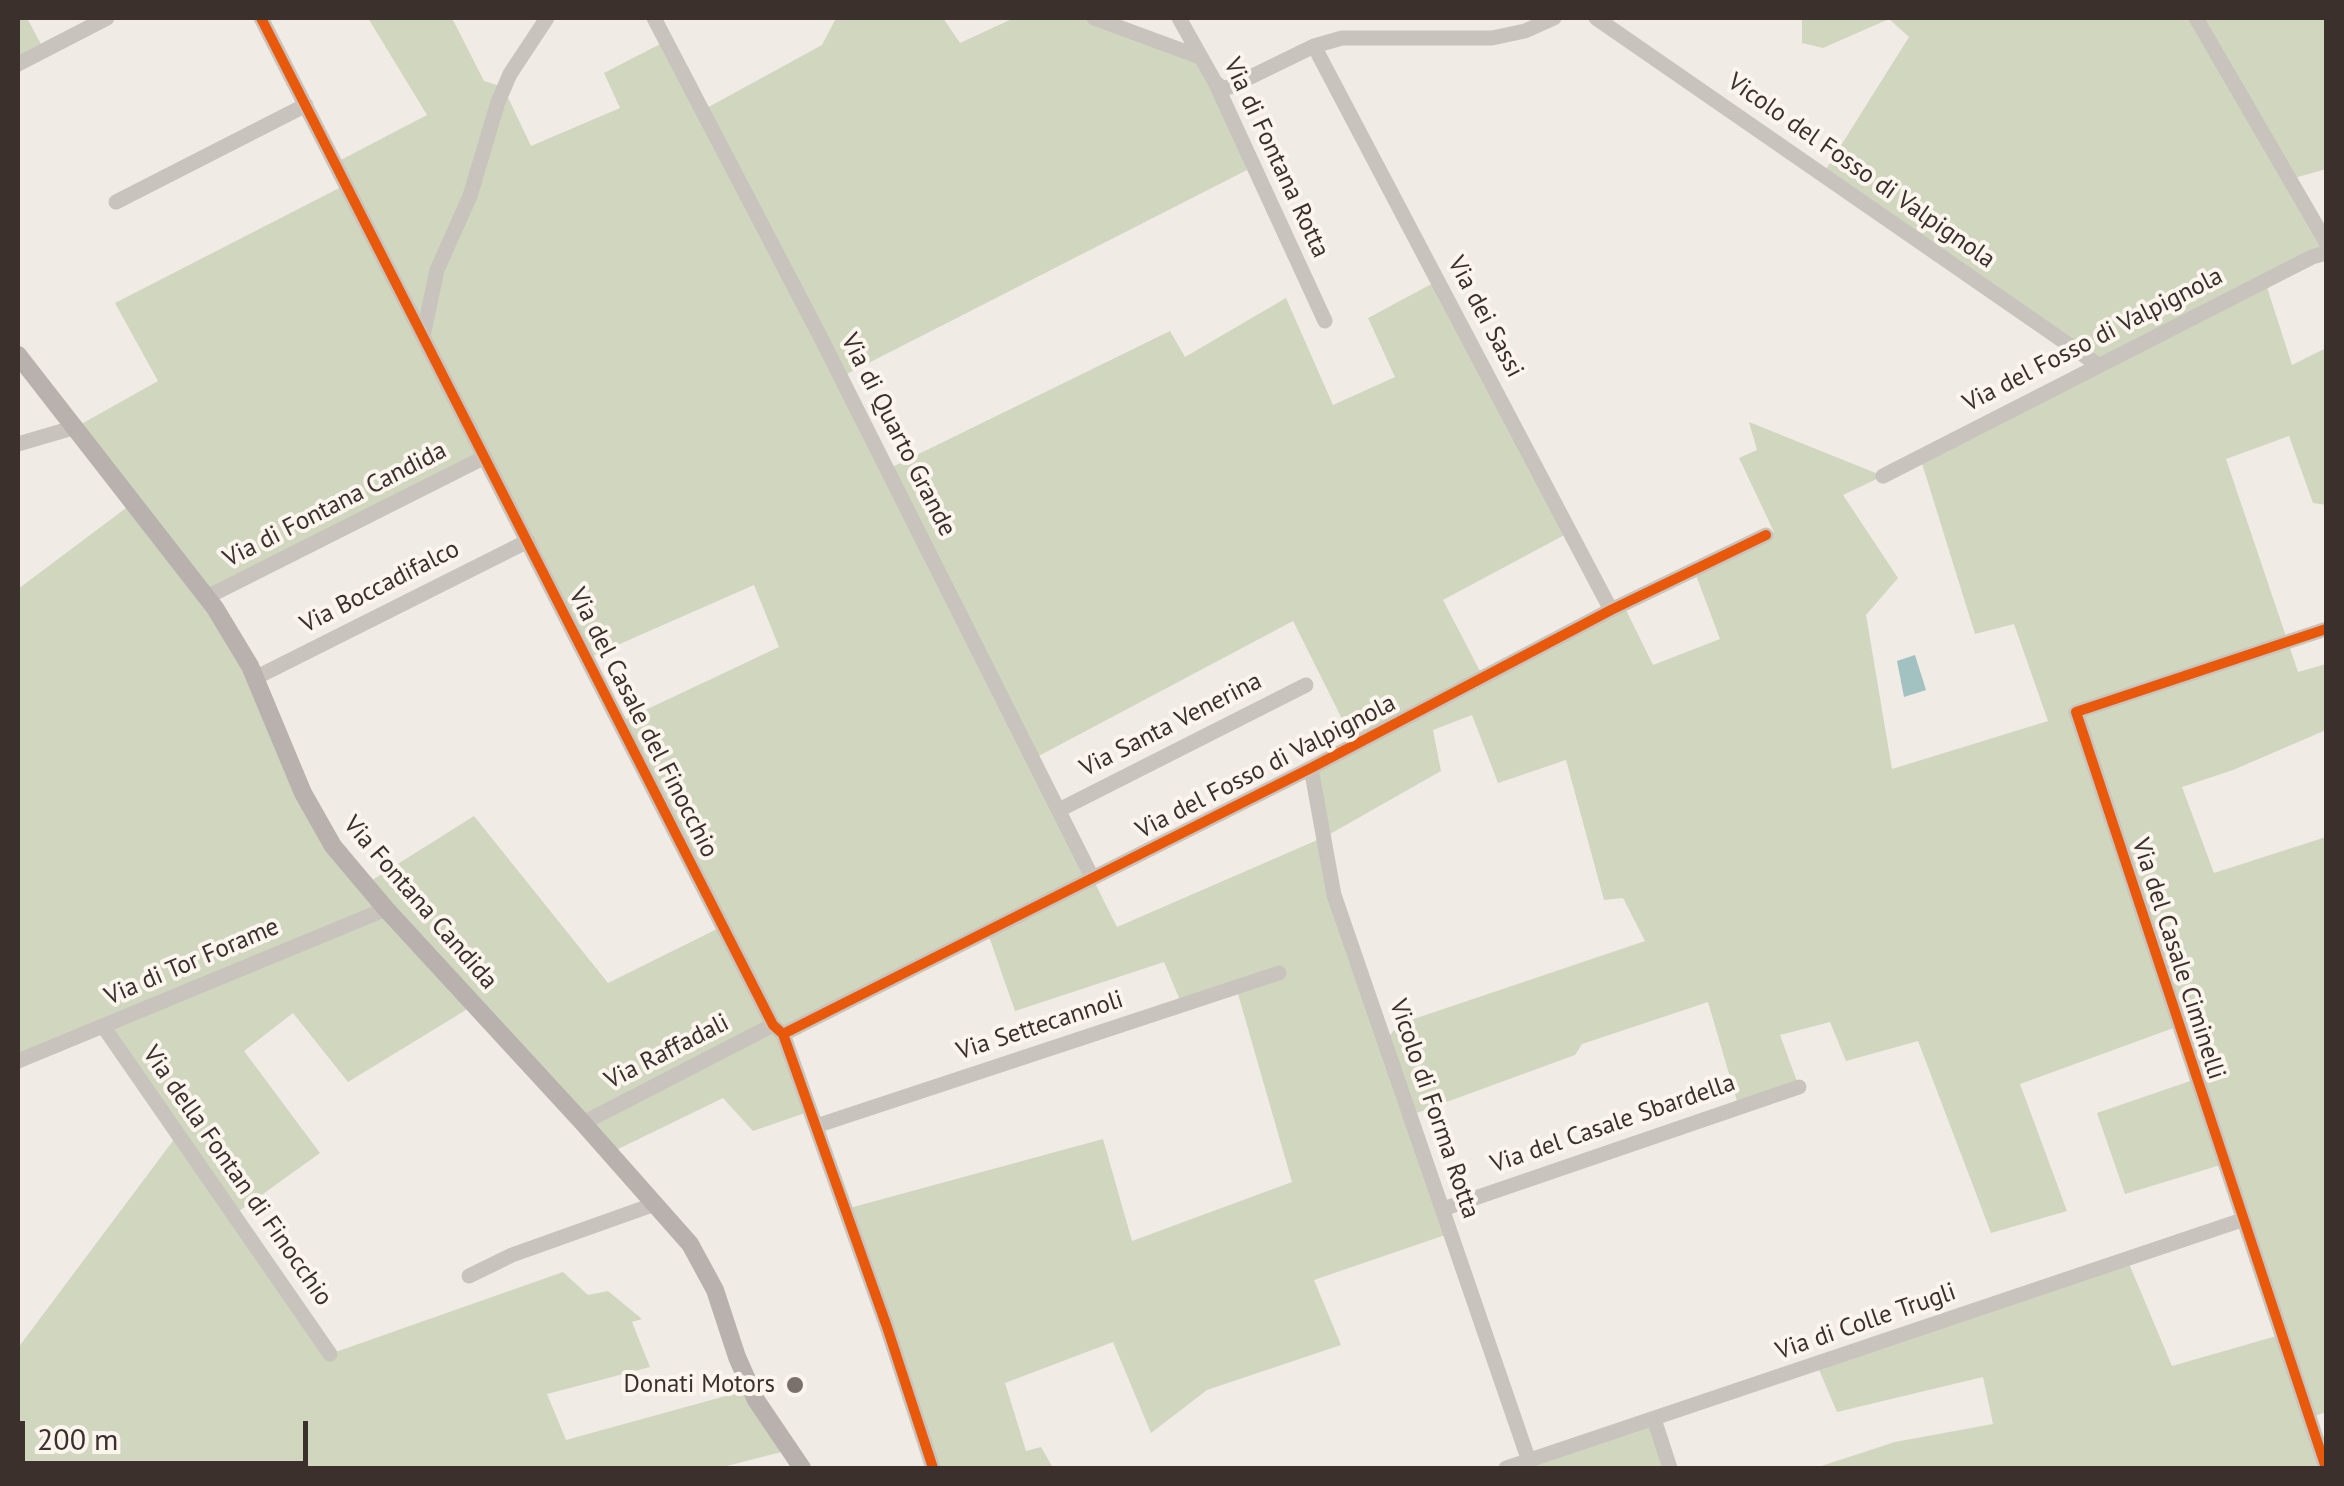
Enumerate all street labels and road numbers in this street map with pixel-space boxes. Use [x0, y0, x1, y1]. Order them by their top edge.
street label: Via di Fontana Rotta [1217, 53, 1335, 263]
street label: Vicolo del Fosso di Valpignola [1721, 67, 2001, 275]
street label: Via dei Sassi [1441, 251, 1529, 383]
street label: Via del Fosso di Valpignola [1958, 261, 2228, 419]
street label: Via di Quarto Grande [834, 329, 962, 541]
street label: Via di Fontana Candida [218, 436, 452, 574]
street label: Via Boccadifalco [296, 534, 464, 640]
street label: Via del Casale del Finocchio [562, 583, 724, 863]
street label: Via Santa Venerina [1075, 666, 1267, 784]
street label: Via del Fosso di Valpignola [1131, 688, 1401, 846]
street label: Via Fontana Candida [337, 810, 503, 996]
street label: Via del Casale Ciminelli [2125, 835, 2231, 1083]
street label: Via di Tor Forame [100, 912, 284, 1012]
street label: Via Settecannoli [953, 985, 1127, 1067]
street label: Vicolo di Forma Rotta [1382, 995, 1486, 1223]
street label: Via Raffadali [600, 1008, 734, 1096]
street label: Via della Fontan di Finocchio [136, 1040, 338, 1312]
street label: Via del Casale Sbardella [1487, 1068, 1739, 1180]
street label: Via di Colle Trugli [1772, 1277, 1960, 1367]

